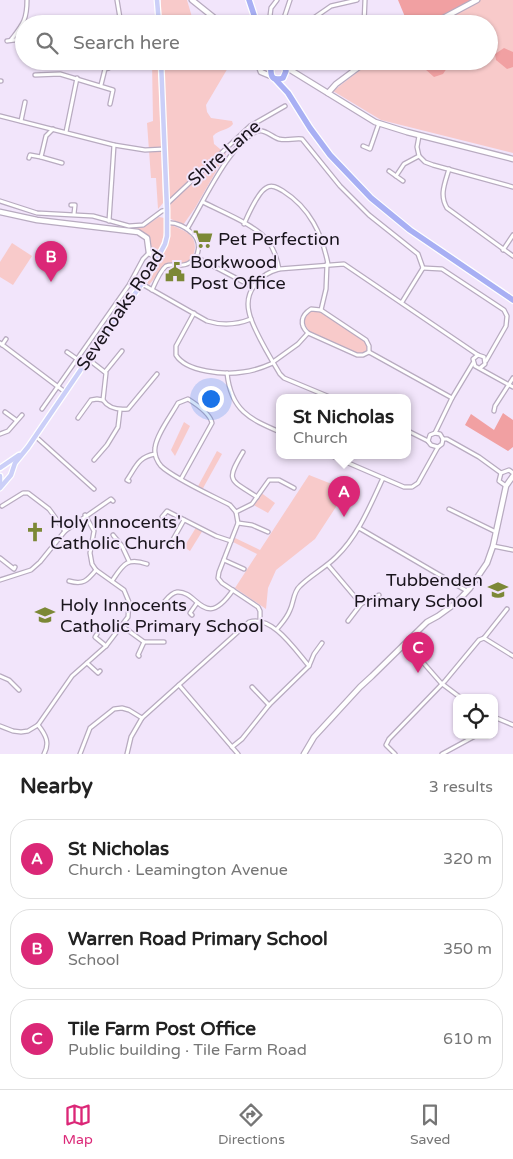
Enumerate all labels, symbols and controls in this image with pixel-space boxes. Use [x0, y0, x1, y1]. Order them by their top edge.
search box [15, 15, 498, 70]
icon: search [33, 29, 61, 57]
text: Search here [73, 32, 180, 54]
street label: Shire Lane [183, 115, 265, 191]
supermarket icon: Pet Perfection [192, 228, 214, 250]
place label: Pet Perfection [218, 228, 340, 250]
pin: B [35, 241, 67, 282]
street label: Sevenoaks Road [71, 245, 169, 375]
place label: Borkwood Post Office [190, 251, 286, 294]
public building icon: Borkwood Post Office [164, 261, 186, 283]
your location [198, 386, 224, 412]
popup [276, 394, 411, 459]
text: St Nicholas [293, 406, 394, 428]
text: Church [293, 428, 348, 448]
pin: A [328, 476, 360, 517]
place label: Holy Innocents' Catholic Church [50, 511, 186, 554]
church icon: Holy Innocents' Catholic Church [24, 521, 46, 543]
place label: Tubbenden Primary School [354, 569, 483, 612]
school or university icon: Tubbenden Primary School [487, 579, 509, 601]
place label: Holy Innocents Catholic Primary School [60, 594, 264, 637]
school or university icon: Holy Innocents Catholic Primary School [34, 604, 56, 626]
pin: C [402, 632, 434, 673]
map controls [453, 694, 498, 739]
button: locate [453, 694, 498, 739]
text: Nearby [20, 774, 93, 799]
text: 3 results [429, 777, 493, 797]
text: St Nicholas [68, 838, 169, 860]
text: A [31, 849, 43, 869]
text: 320 m [443, 849, 492, 869]
text: Church · Leamington Avenue [68, 860, 288, 880]
text: Warren Road Primary School [68, 928, 328, 950]
text: B [31, 939, 43, 959]
text: 350 m [443, 939, 492, 959]
text: School [68, 950, 120, 970]
text: Tile Farm Post Office [68, 1018, 256, 1040]
text: C [31, 1029, 43, 1049]
text: 610 m [443, 1029, 492, 1049]
text: Public building · Tile Farm Road [68, 1040, 307, 1060]
tab: Map [63, 1101, 93, 1148]
tab: Directions [218, 1101, 285, 1148]
tab: Saved [410, 1101, 450, 1148]

